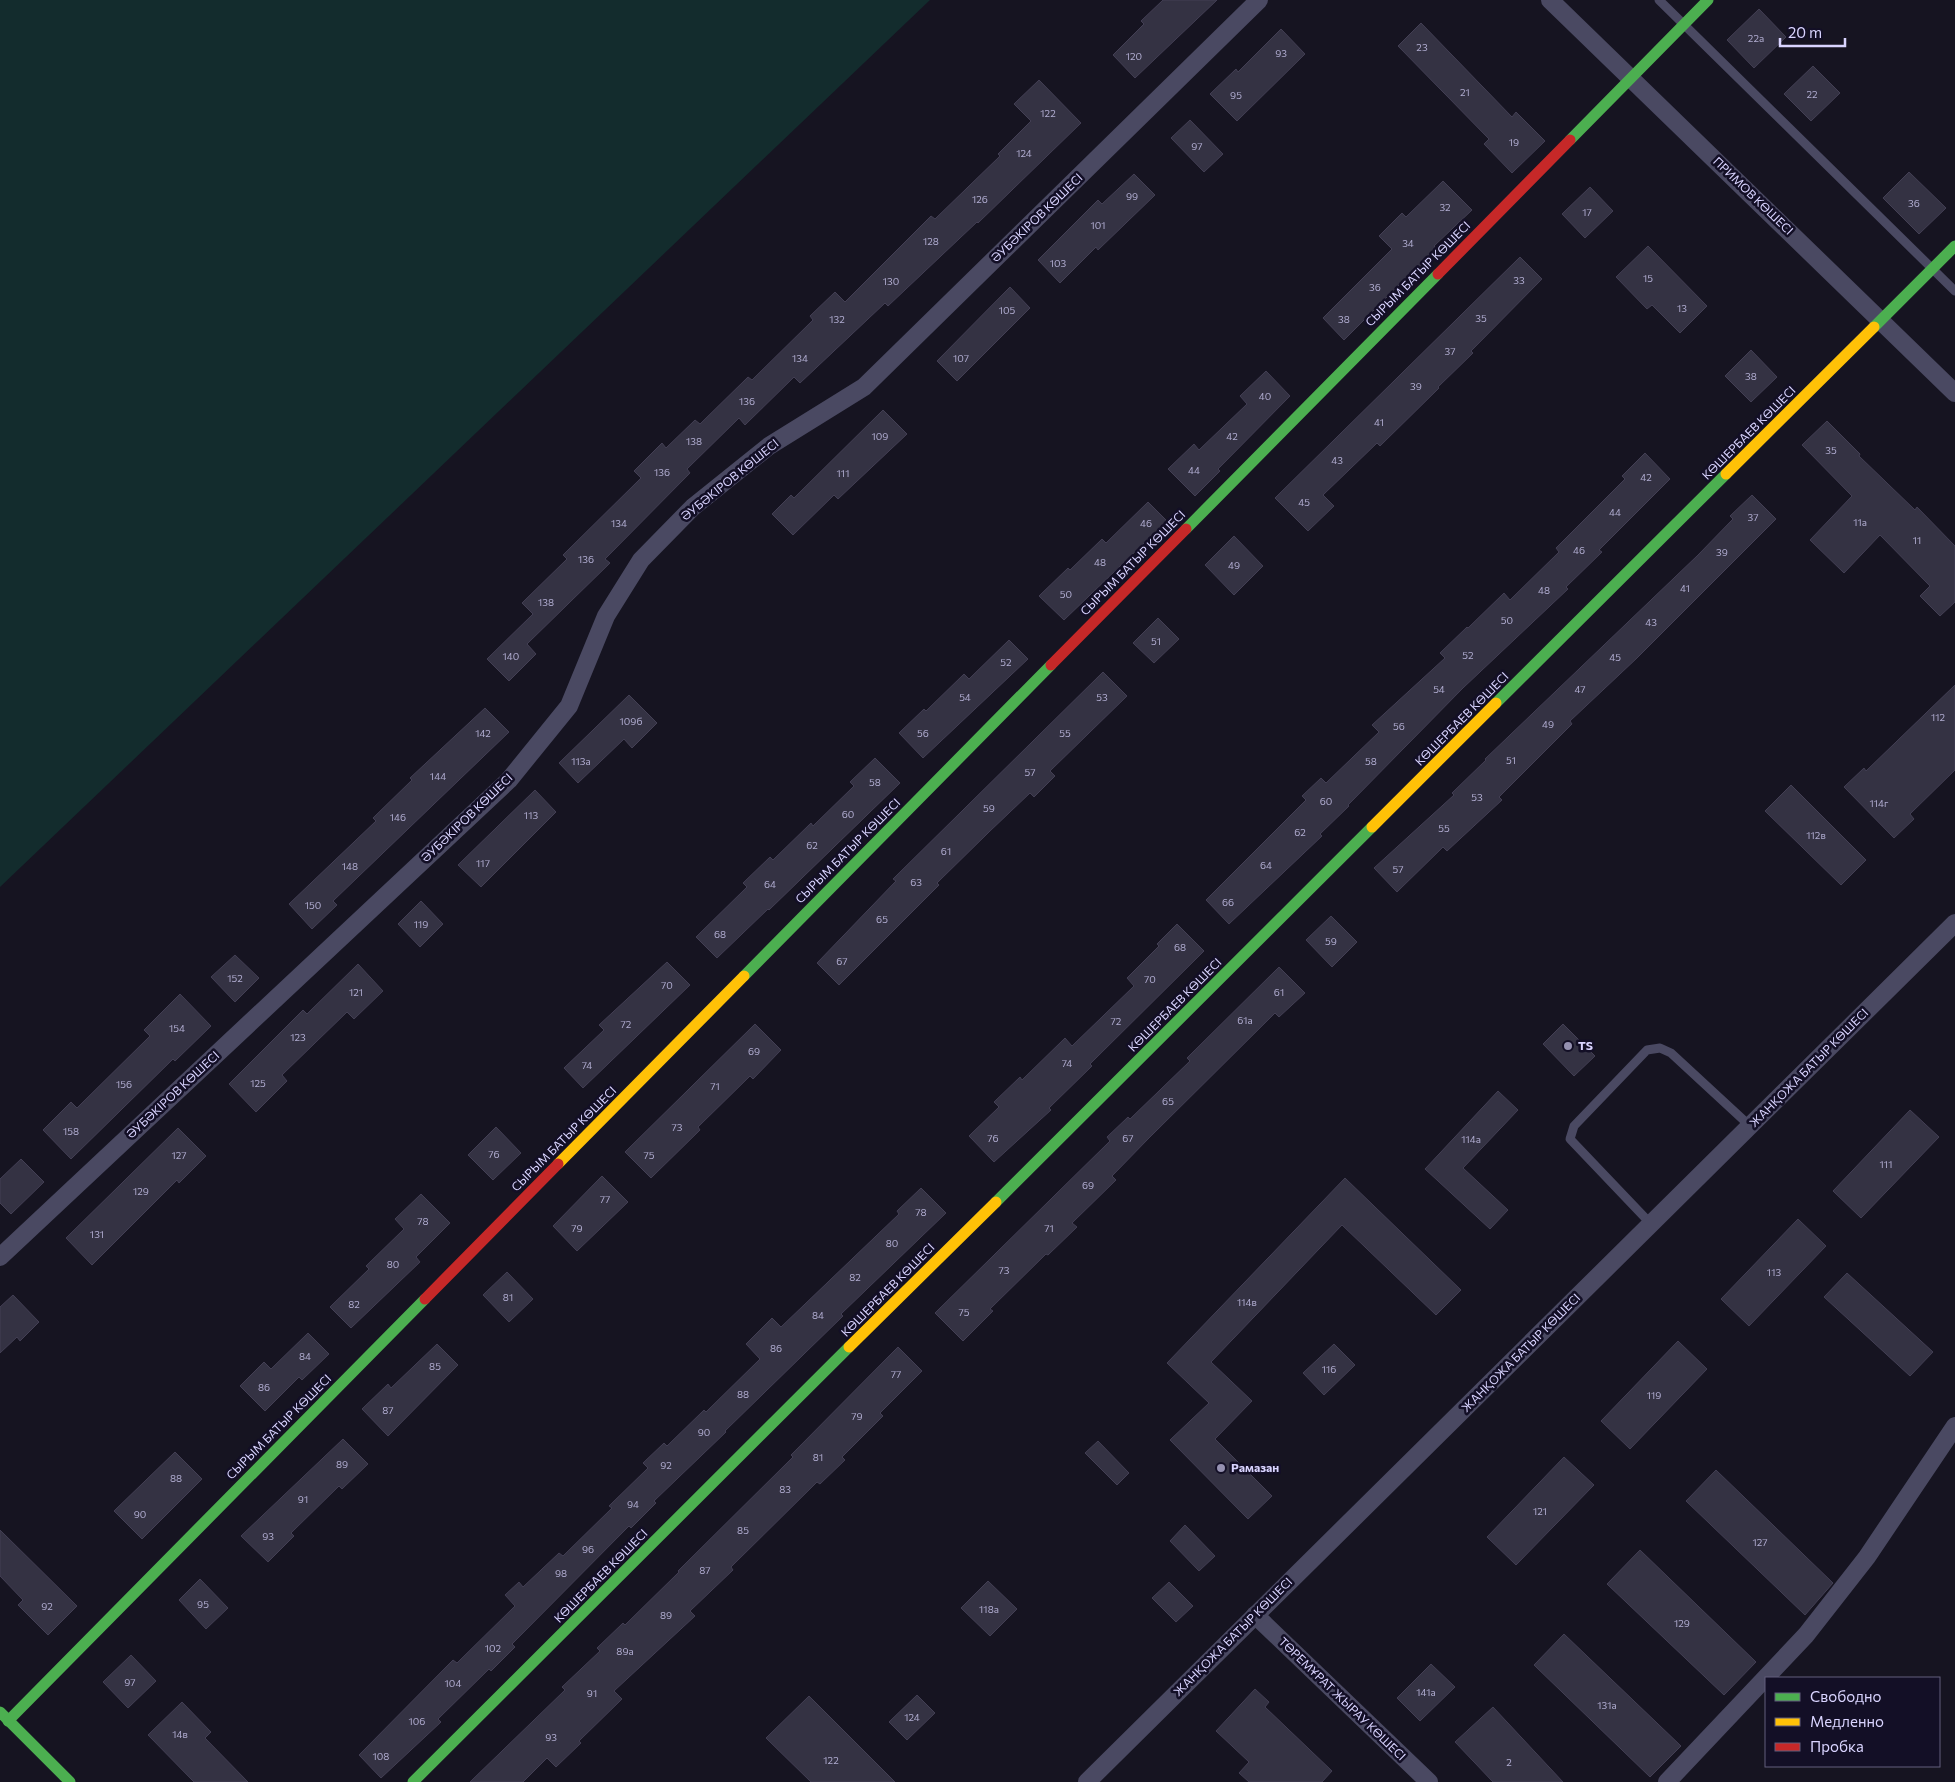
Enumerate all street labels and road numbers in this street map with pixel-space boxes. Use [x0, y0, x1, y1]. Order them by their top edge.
street label: ПРИМОВ КӨШЕСІ [1711, 154, 1796, 237]
street label: ӘУБӘКІРОВ КӨШЕСІ [988, 170, 1085, 265]
street label: СЫРЫМ БАТЫР КӨШЕСІ [1362, 218, 1473, 329]
street label: КӨШЕРБАЕВ КӨШЕСІ [1699, 383, 1798, 482]
street label: ӘУБӘКІРОВ КӨШЕСІ [678, 436, 781, 523]
street label: СЫРЫМ БАТЫР КӨШЕСІ [1077, 507, 1188, 618]
street label: КӨШЕРБАЕВ КӨШЕСІ [1412, 669, 1511, 768]
street label: ӘУБӘКІРОВ КӨШЕСІ [418, 770, 515, 865]
street label: СЫРЫМ БАТЫР КӨШЕСІ [792, 795, 903, 906]
street label: КӨШЕРБАЕВ КӨШЕСІ [1125, 955, 1224, 1054]
street label: ЖАНҚОЖА БАТЫР КӨШЕСІ [1746, 1005, 1870, 1129]
street label: ӘУБӘКІРОВ КӨШЕСІ [123, 1048, 222, 1141]
street label: СЫРЫМ БАТЫР КӨШЕСІ [508, 1083, 619, 1194]
street label: КӨШЕРБАЕВ КӨШЕСІ [838, 1240, 937, 1339]
street label: ЖАНҚОЖА БАТЫР КӨШЕСІ [1458, 1290, 1582, 1414]
street label: СЫРЫМ БАТЫР КӨШЕСІ [223, 1371, 334, 1482]
street label: КӨШЕРБАЕВ КӨШЕСІ [551, 1526, 650, 1625]
street label: ЖАНҚОЖА БАТЫР КӨШЕСІ [1170, 1574, 1294, 1698]
street label: ТӨРЕМҰРАТ ЖЫРАУ КӨШЕСІ [1276, 1634, 1409, 1763]

